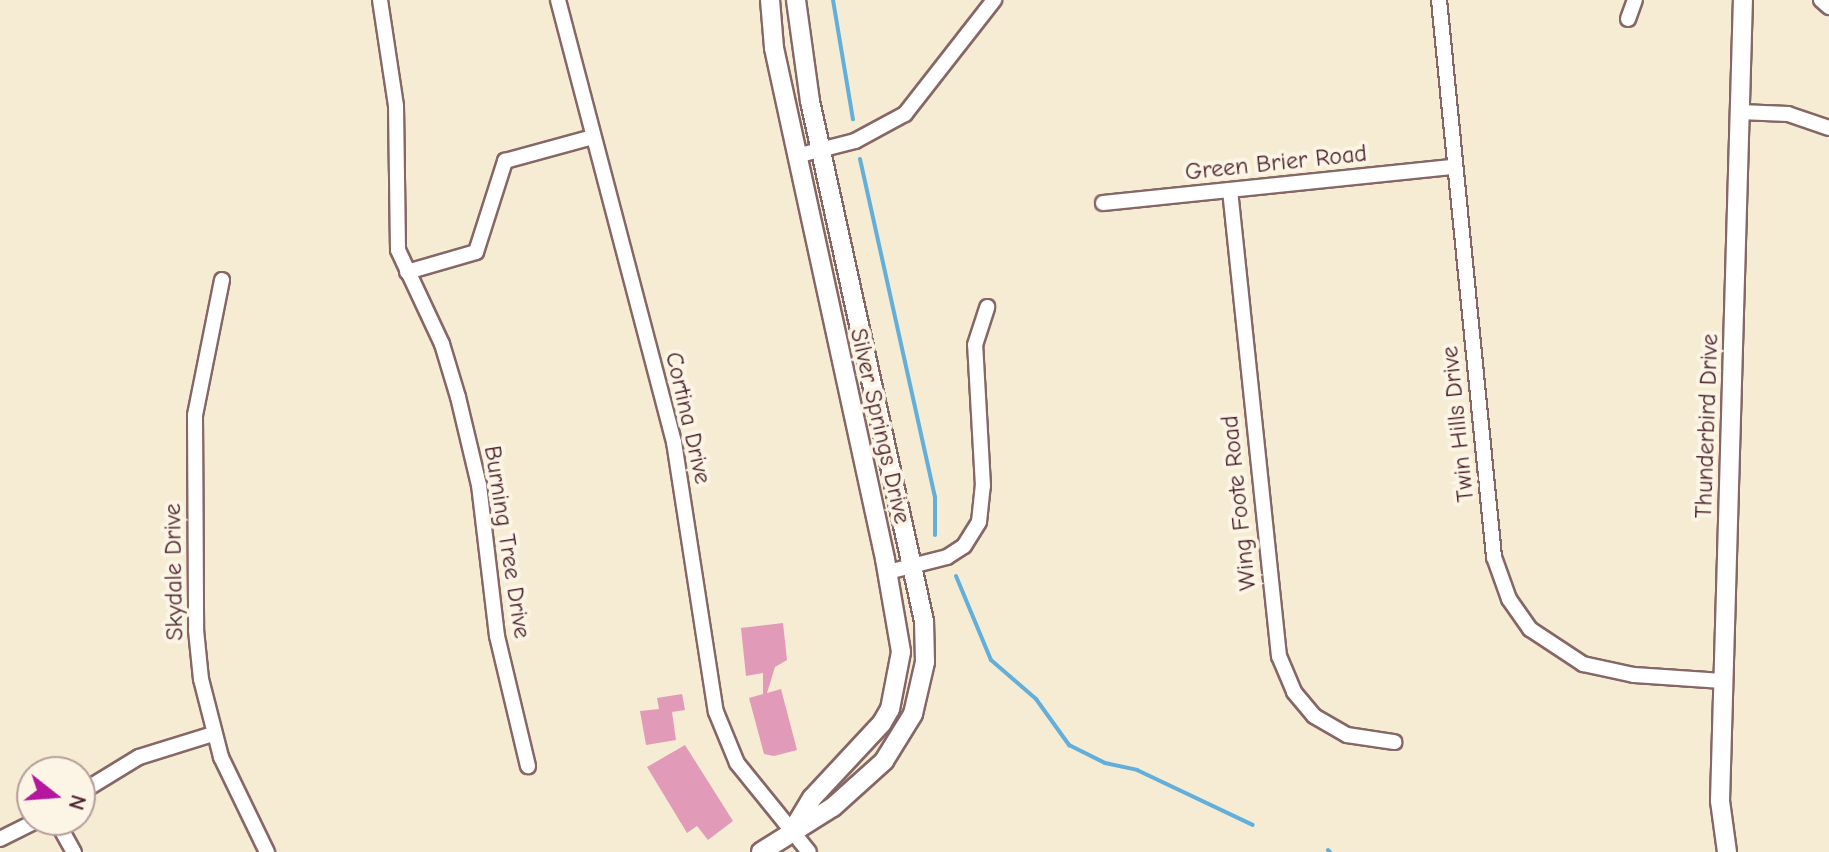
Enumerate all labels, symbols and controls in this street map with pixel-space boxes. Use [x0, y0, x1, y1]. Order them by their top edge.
street label: Green Brier Road [1184, 139, 1368, 187]
street label: Silver Springs Drive [844, 325, 916, 527]
street label: Thunderbird Drive [1689, 333, 1725, 519]
street label: Twin Hills Drive [1435, 345, 1481, 503]
street label: Cortina Drive [659, 349, 717, 487]
street label: Wing Foote Road [1215, 414, 1263, 592]
street label: Burning Tree Drive [478, 444, 536, 640]
street label: Skydale Drive [158, 503, 190, 641]
north arrow [16, 756, 96, 836]
text: N [63, 792, 92, 813]

